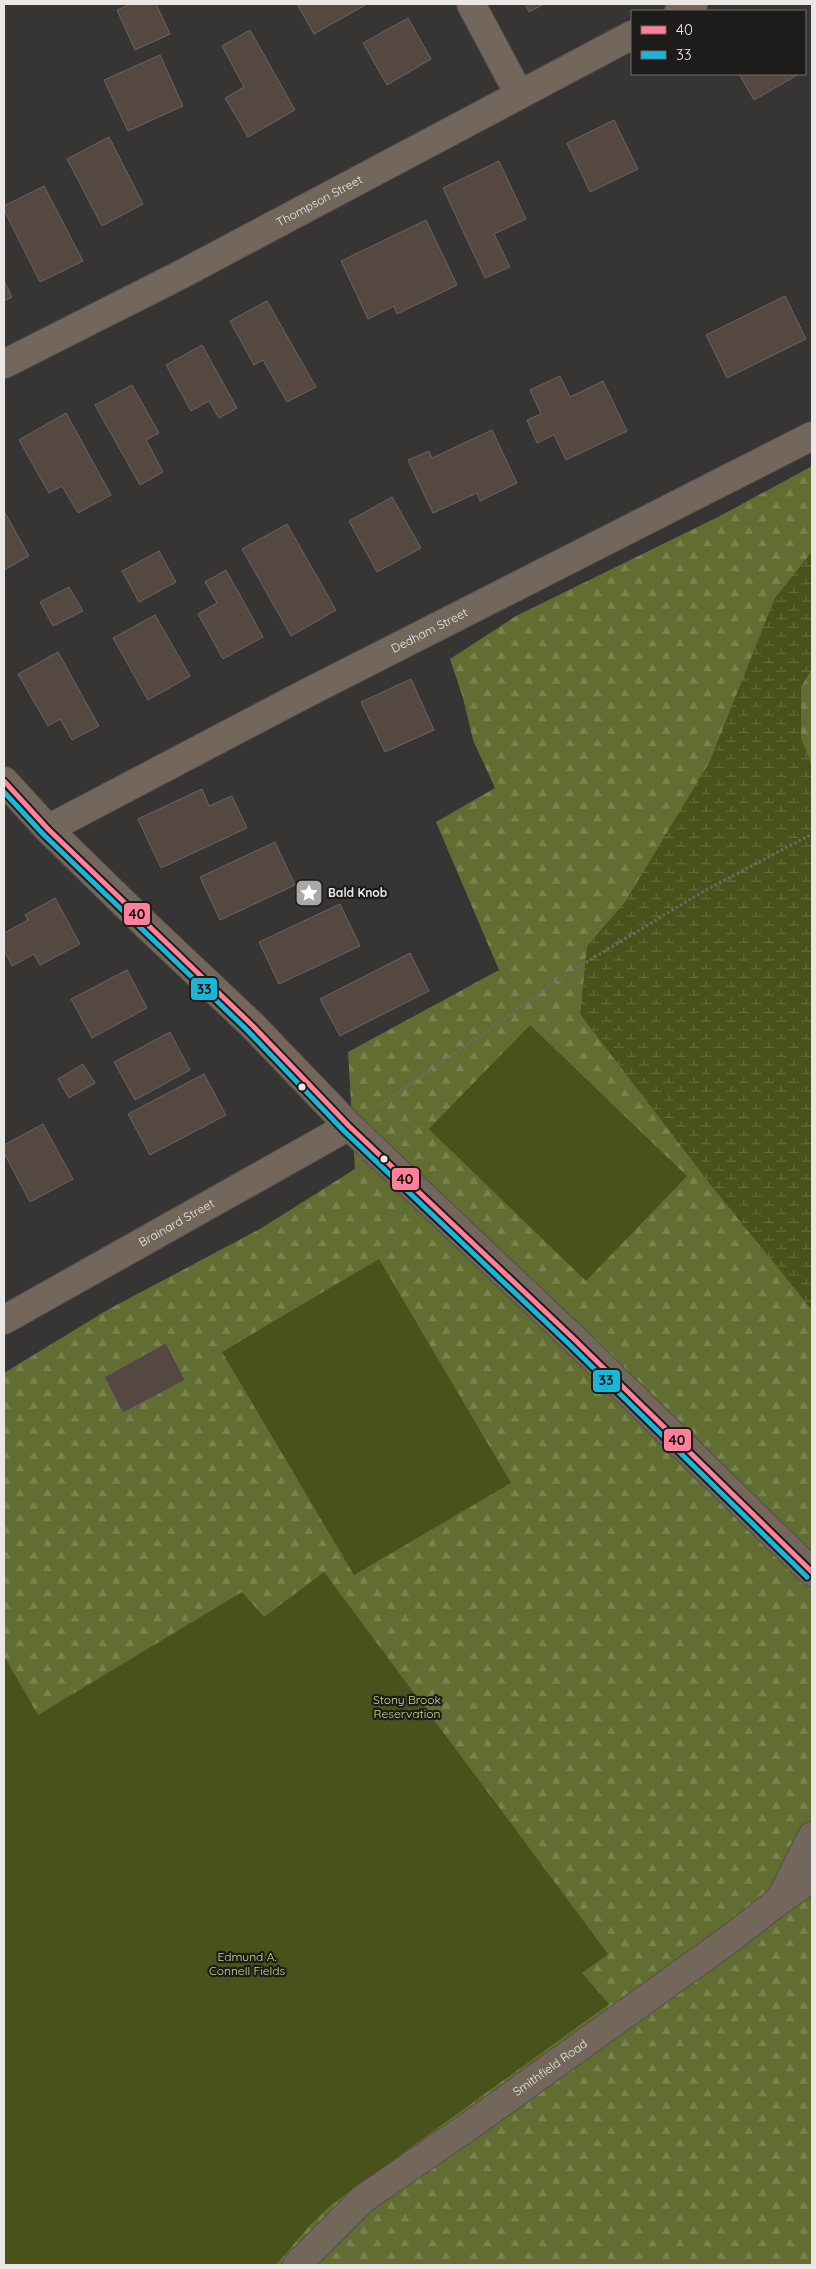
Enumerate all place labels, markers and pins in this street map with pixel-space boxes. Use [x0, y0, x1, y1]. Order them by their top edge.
place icon: Bald Knob [294, 878, 324, 908]
place label: Bald Knob [328, 885, 388, 900]
unlabelled marker [297, 1082, 307, 1092]
unlabelled marker [379, 1154, 389, 1164]

